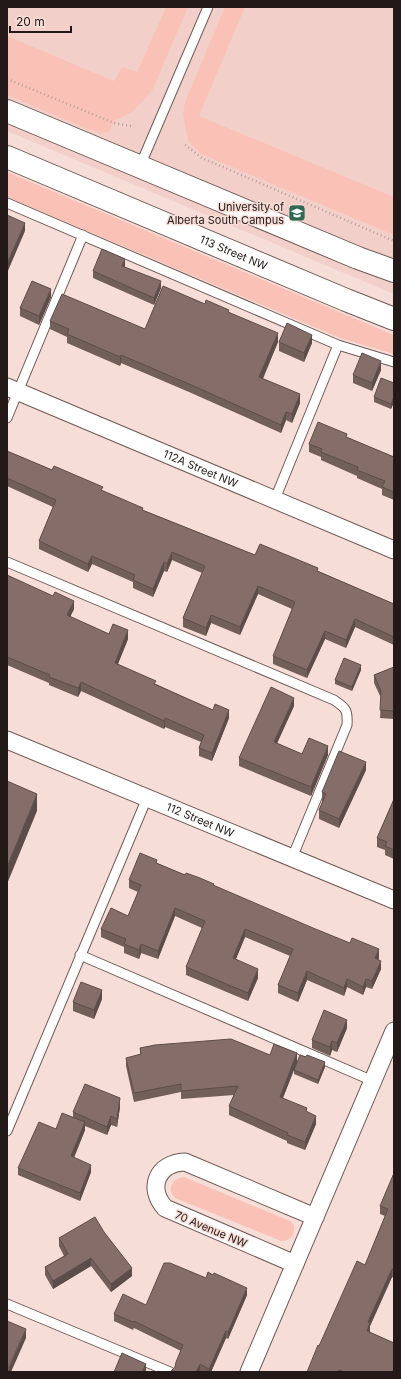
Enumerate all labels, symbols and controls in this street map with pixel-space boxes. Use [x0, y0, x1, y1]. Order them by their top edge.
scale bar [10, 8, 71, 34]
text: 20 m [16, 14, 45, 29]
place label: University of Alberta South Campus [167, 200, 284, 227]
school or university icon: University of Alberta South Campus [287, 203, 307, 223]
street label: 113 Street NW [198, 232, 270, 273]
street label: 112A Street NW [161, 447, 240, 490]
street label: 112 Street NW [164, 800, 236, 840]
street label: 70 Avenue NW [173, 1208, 249, 1251]

